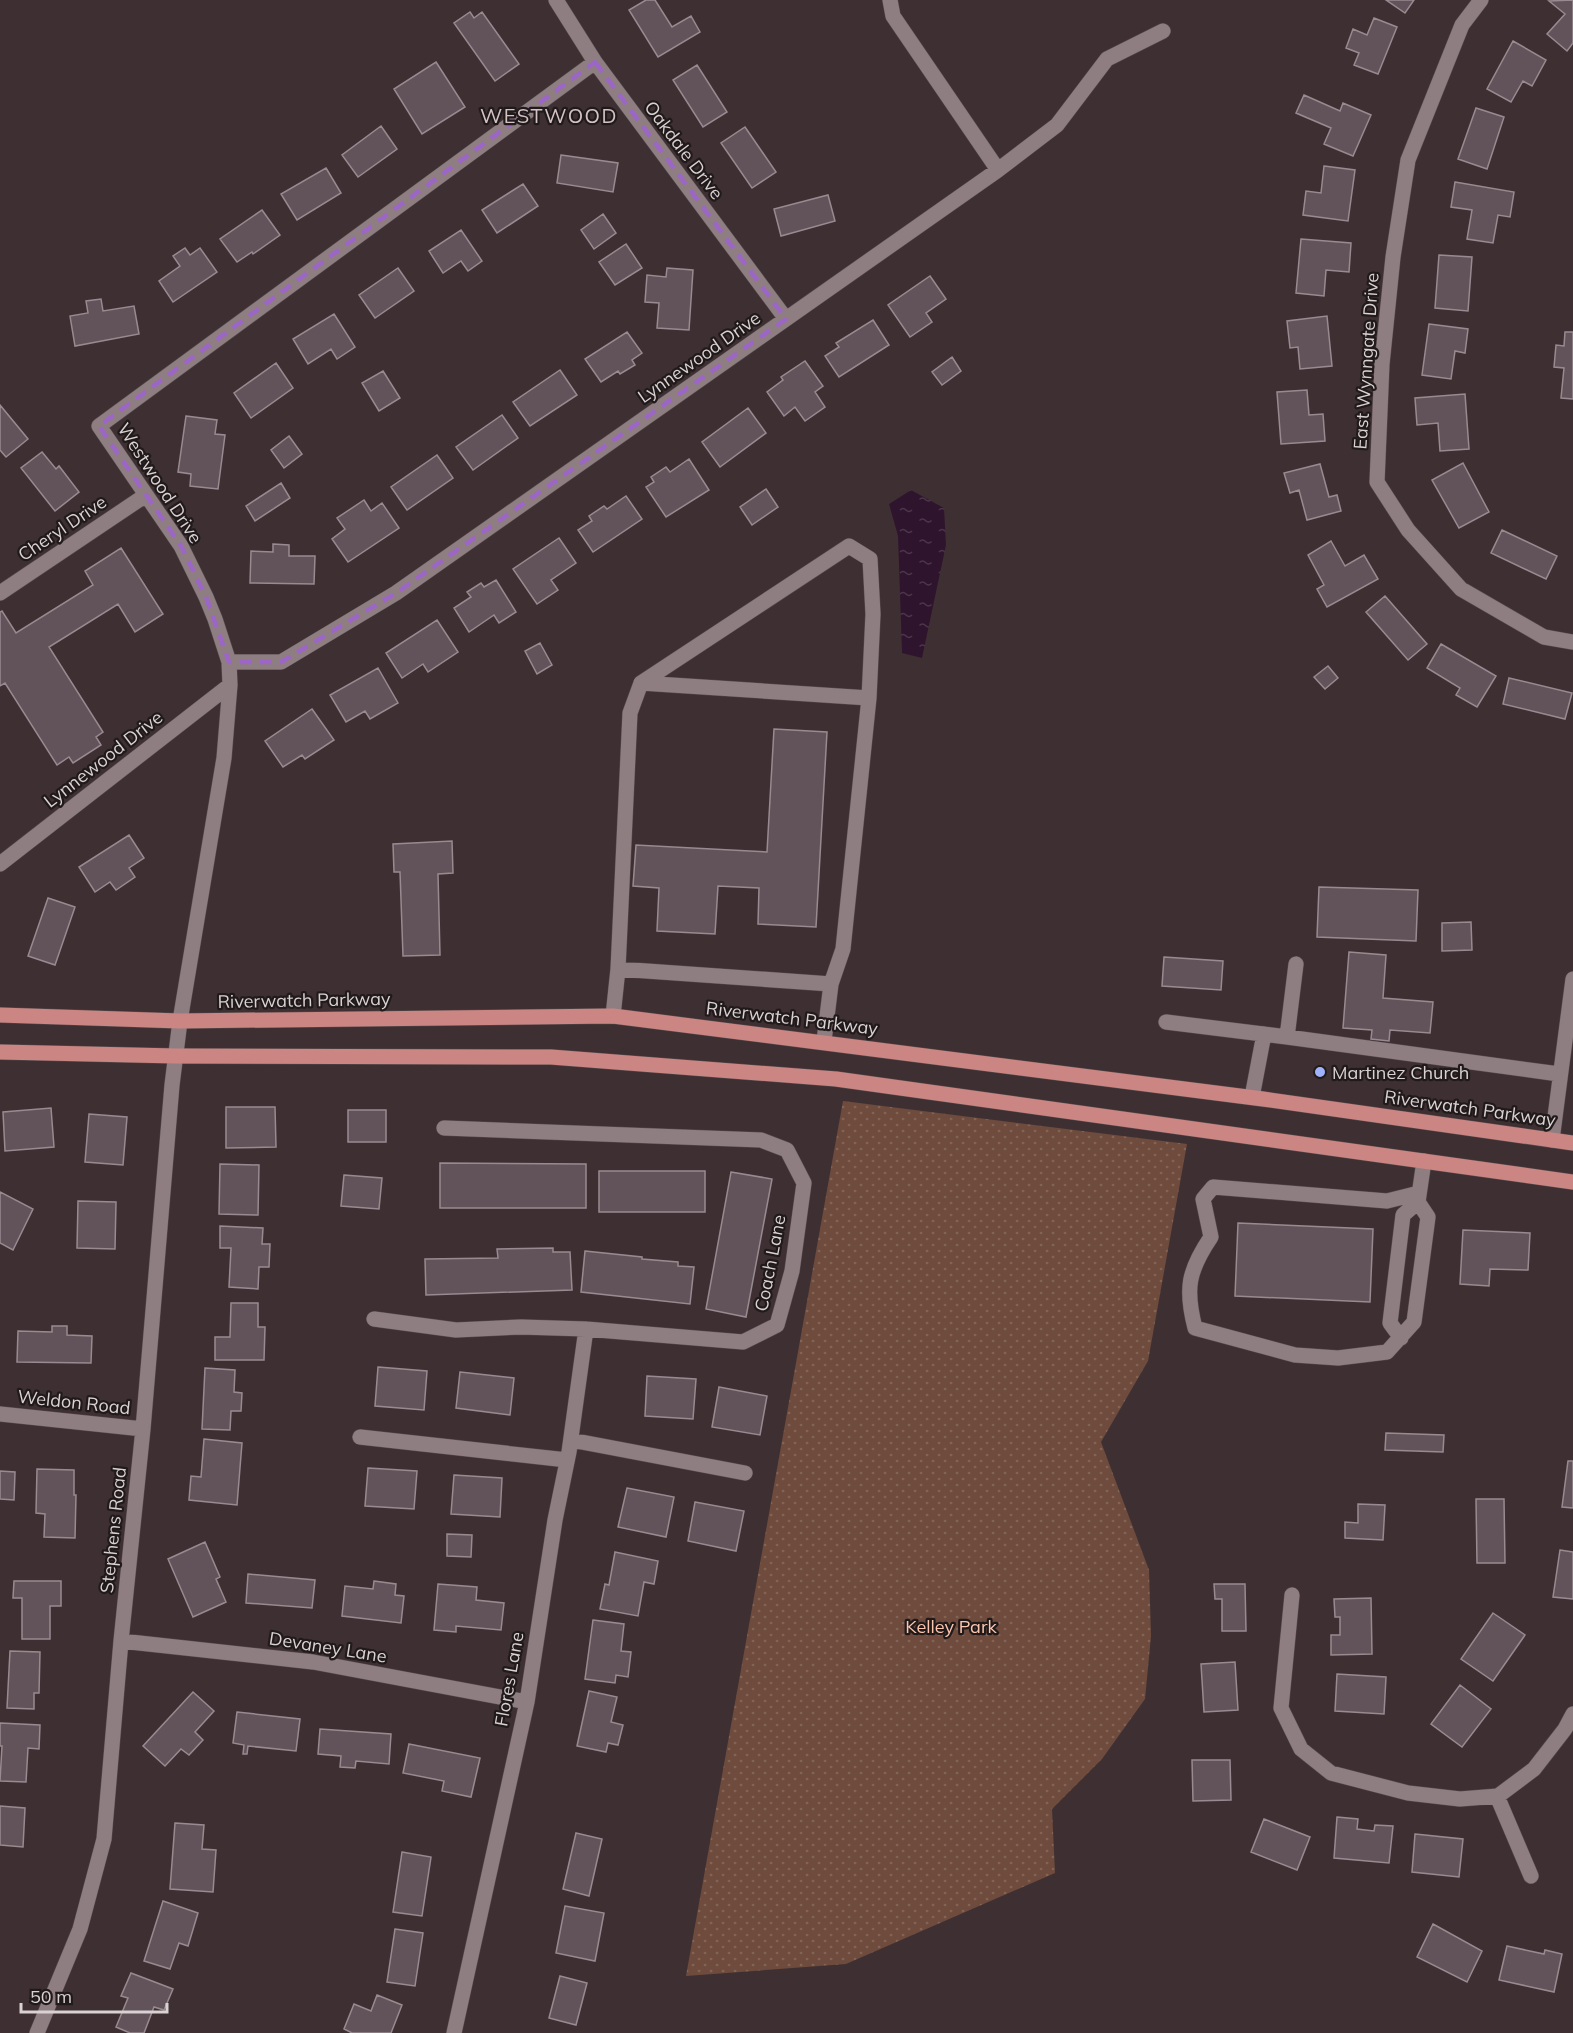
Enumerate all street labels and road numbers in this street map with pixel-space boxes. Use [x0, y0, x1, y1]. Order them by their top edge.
street label: Oakdale Drive [639, 96, 729, 204]
street label: East Wynngate Drive [1348, 272, 1384, 450]
street label: Lynnewood Drive [633, 306, 765, 408]
street label: Westwood Drive [112, 418, 208, 548]
street label: Cheryl Drive [13, 490, 111, 566]
street label: Lynnewood Drive [39, 705, 167, 813]
street label: Riverwatch Parkway [217, 987, 391, 1013]
street label: Riverwatch Parkway [705, 996, 880, 1040]
street label: Riverwatch Parkway [1383, 1085, 1558, 1131]
street label: Coach Lane [749, 1213, 791, 1313]
street label: Weldon Road [16, 1385, 132, 1419]
street label: Stephens Road [95, 1466, 131, 1594]
street label: Devaney Lane [268, 1626, 388, 1668]
street label: Flores Lane [489, 1630, 529, 1728]

